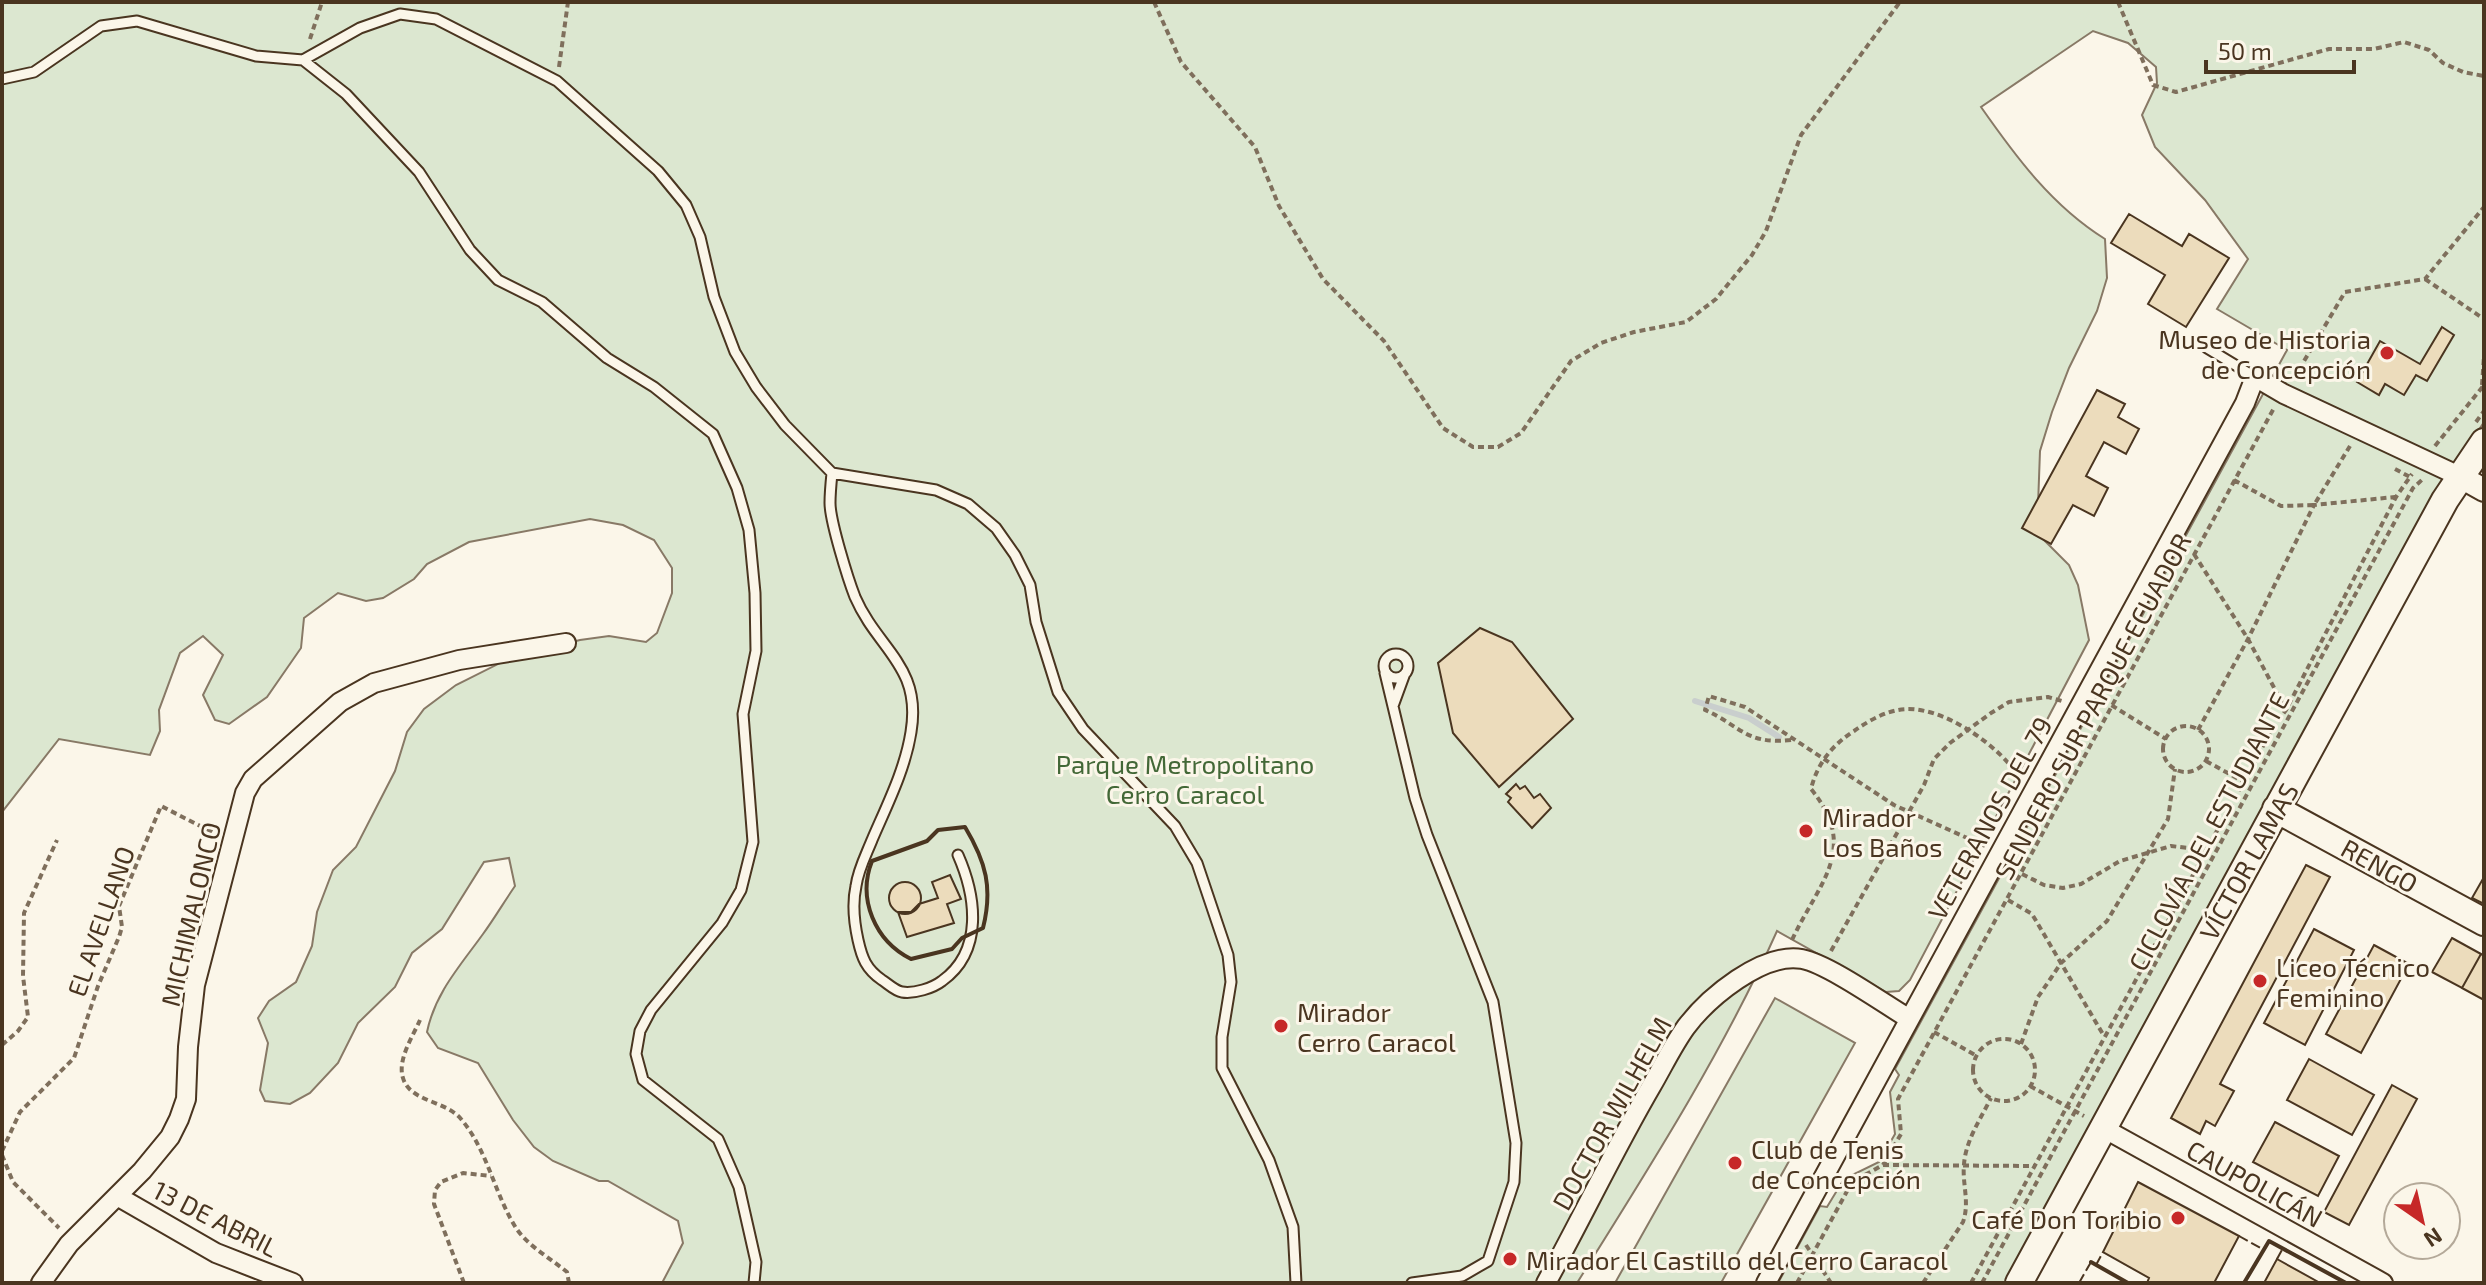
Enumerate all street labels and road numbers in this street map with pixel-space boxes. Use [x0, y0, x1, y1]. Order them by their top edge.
street label: SENDERO SUR PARQUE ECUADOR [1987, 528, 2197, 884]
street label: CICLOVÍA DEL ESTUDIANTE [2121, 687, 2295, 975]
street label: VETERANOS DEL 79 [1920, 711, 2058, 925]
street label: VÍCTOR LAMAS [2192, 777, 2304, 945]
street label: MICHIMALONCO [154, 819, 226, 1009]
street label: RENGO [2336, 831, 2424, 899]
street label: EL AVELLANO [60, 842, 140, 1000]
street label: DOCTOR WILHELM [1545, 1011, 1677, 1215]
street label: CAUPOLICÁN [2182, 1133, 2328, 1233]
street label: 13 DE ABRIL [148, 1173, 284, 1263]

